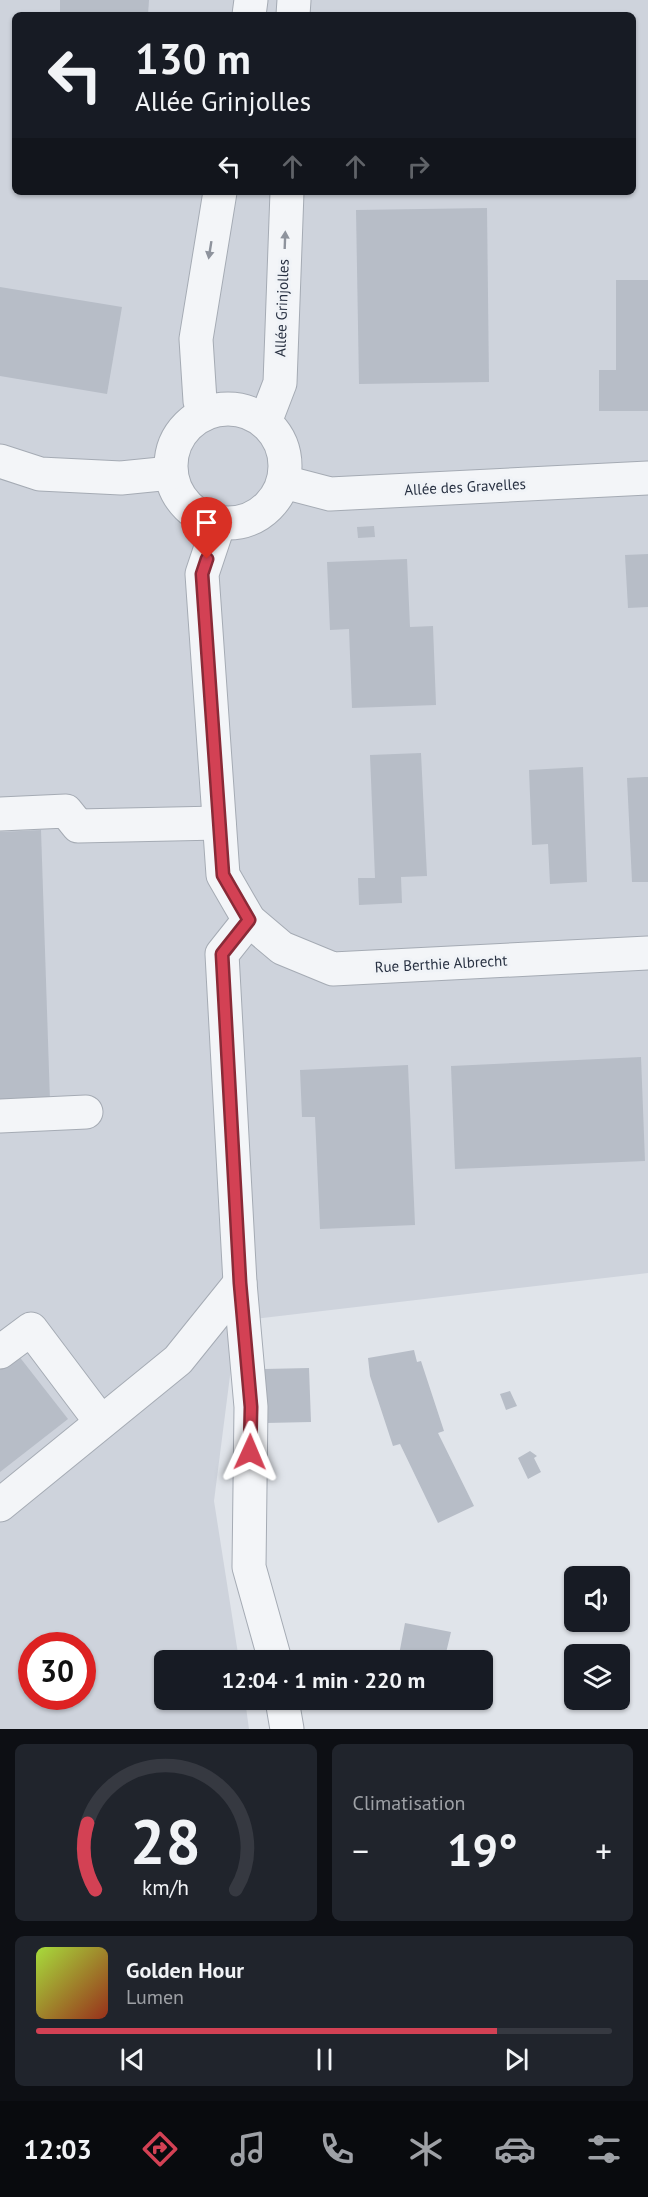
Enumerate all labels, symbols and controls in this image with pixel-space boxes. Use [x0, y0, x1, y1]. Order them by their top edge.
text: 130 m [135, 31, 251, 86]
icon: left [36, 36, 114, 114]
text: Allée Grinjolles [135, 84, 311, 118]
icon: left [213, 150, 246, 183]
icon: ahead [276, 150, 309, 183]
icon: ahead [339, 150, 372, 183]
icon: right [402, 150, 435, 183]
one-way arrow [280, 231, 289, 250]
one-way arrow [206, 240, 215, 259]
street label: Allée Grinjolles [270, 259, 293, 357]
street label: Allée des Gravelles [404, 474, 526, 499]
pin [181, 497, 232, 559]
icon: arrive [190, 506, 223, 539]
street label: Rue Berthie Albrecht [374, 951, 508, 976]
position arrow [218, 1420, 282, 1484]
map controls [564, 1566, 630, 1710]
button: sound [564, 1566, 630, 1632]
speed limit sign: 30 [18, 1632, 96, 1710]
button: layers [564, 1644, 630, 1710]
text: 12:04 · 1 min · 220 m [222, 1666, 425, 1694]
text: Climatisation [353, 1790, 466, 1816]
text: 28 [130, 1800, 201, 1881]
text: 19° [447, 1820, 518, 1878]
text: − [353, 1829, 369, 1872]
text: + [595, 1829, 612, 1872]
text: km/h [142, 1873, 189, 1901]
text: Golden Hour [126, 1956, 244, 1984]
text: Lumen [126, 1984, 184, 2010]
icon: previous [116, 2043, 149, 2076]
icon: pause [308, 2043, 341, 2076]
icon: next [500, 2043, 533, 2076]
icon: directions [139, 2128, 181, 2170]
icon: music [227, 2128, 269, 2170]
icon: phone [316, 2128, 358, 2170]
icon: climate [405, 2128, 447, 2170]
icon: car [494, 2128, 536, 2170]
icon: filters [583, 2128, 625, 2170]
text: 12:03 [23, 2132, 92, 2166]

